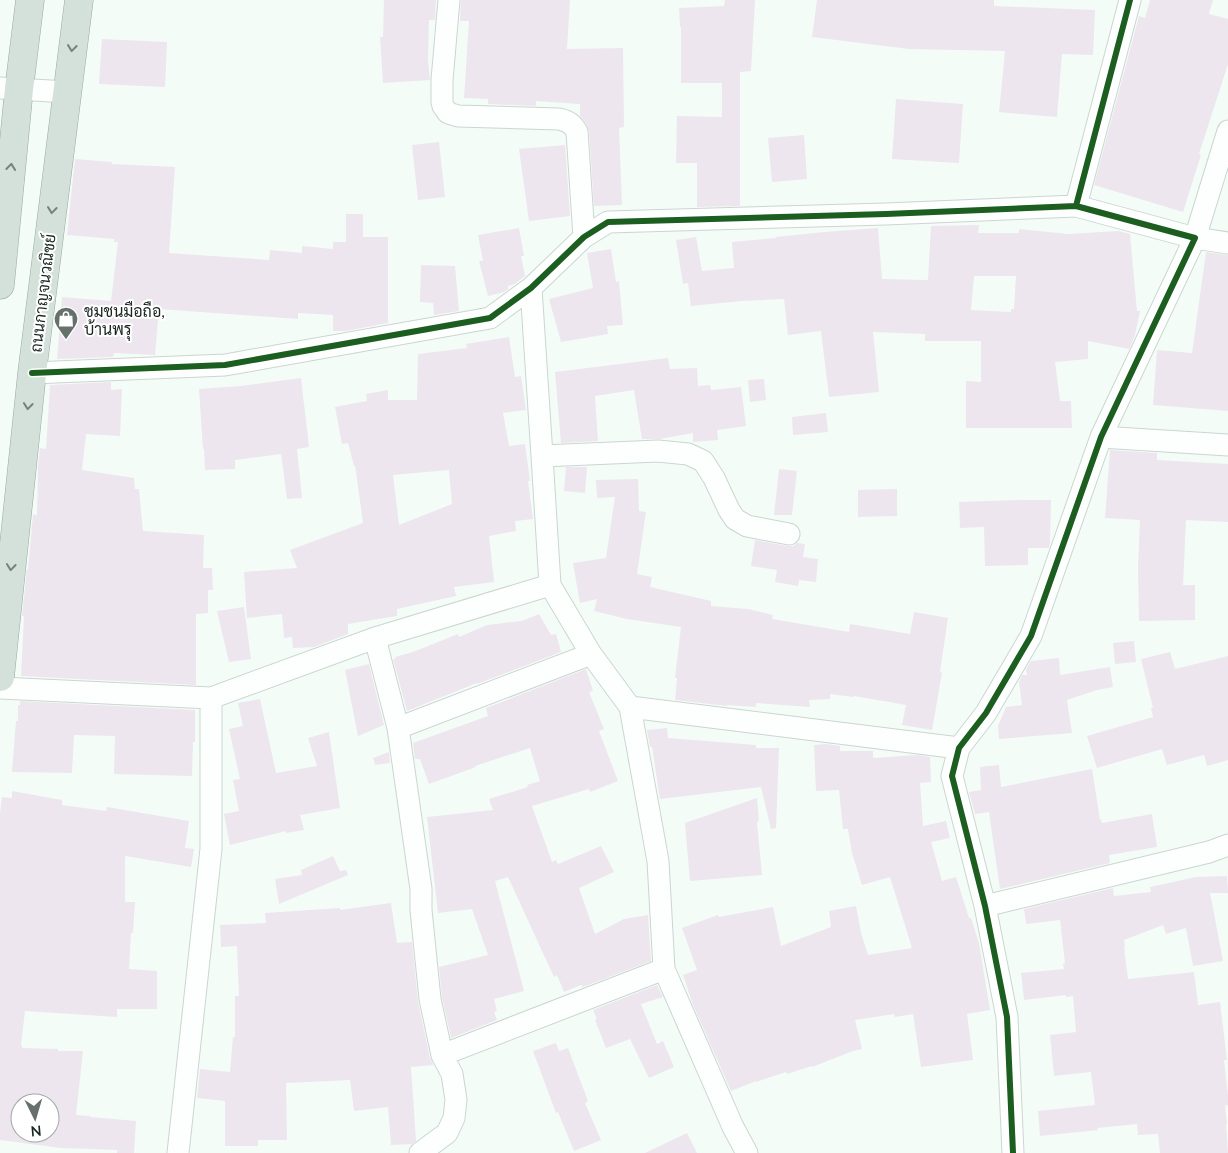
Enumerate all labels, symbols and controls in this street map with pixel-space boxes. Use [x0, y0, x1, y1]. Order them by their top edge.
one-way arrow [67, 45, 78, 53]
one-way arrow [6, 163, 17, 171]
one-way arrow [47, 206, 58, 214]
street label: ถนนกาญจนวณิชย์ [23, 232, 60, 354]
place label: ชุมชนมือถือ, บ้านพรุ [84, 301, 165, 341]
shop icon: ชุมชนมือถือ, บ้านพรุ [53, 306, 79, 340]
one-way arrow [23, 402, 34, 410]
one-way arrow [6, 564, 17, 572]
north arrow [10, 1093, 60, 1143]
text: N [30, 1123, 42, 1140]

